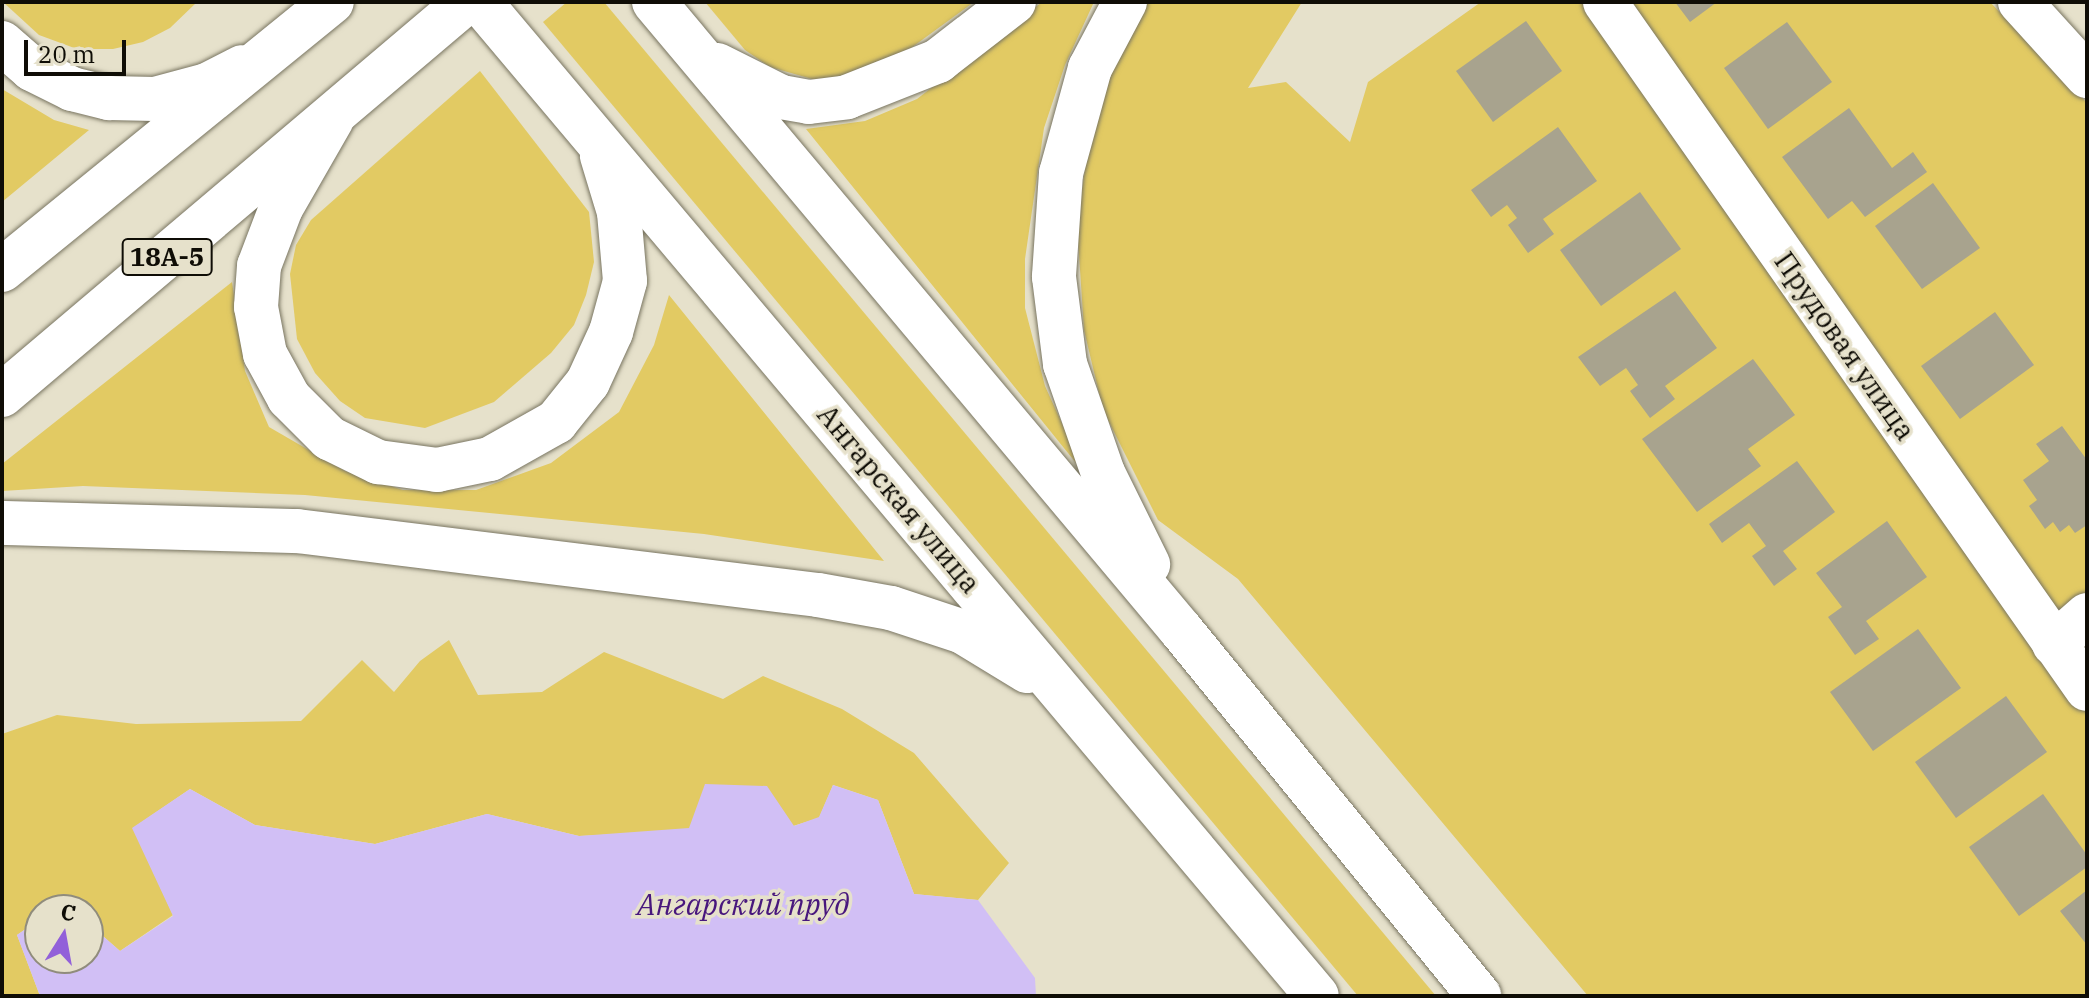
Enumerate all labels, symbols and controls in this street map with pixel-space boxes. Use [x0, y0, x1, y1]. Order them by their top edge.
scale bar [28, 24, 130, 74]
text: 20 m [38, 38, 95, 70]
road number: 18А-5 [121, 235, 213, 279]
street label: Прудовая улица [1767, 245, 1923, 447]
street label: Ангарская улица [810, 398, 988, 600]
water label: Ангарский пруд [637, 886, 849, 922]
north arrow [24, 894, 104, 974]
text: С [58, 896, 78, 928]

